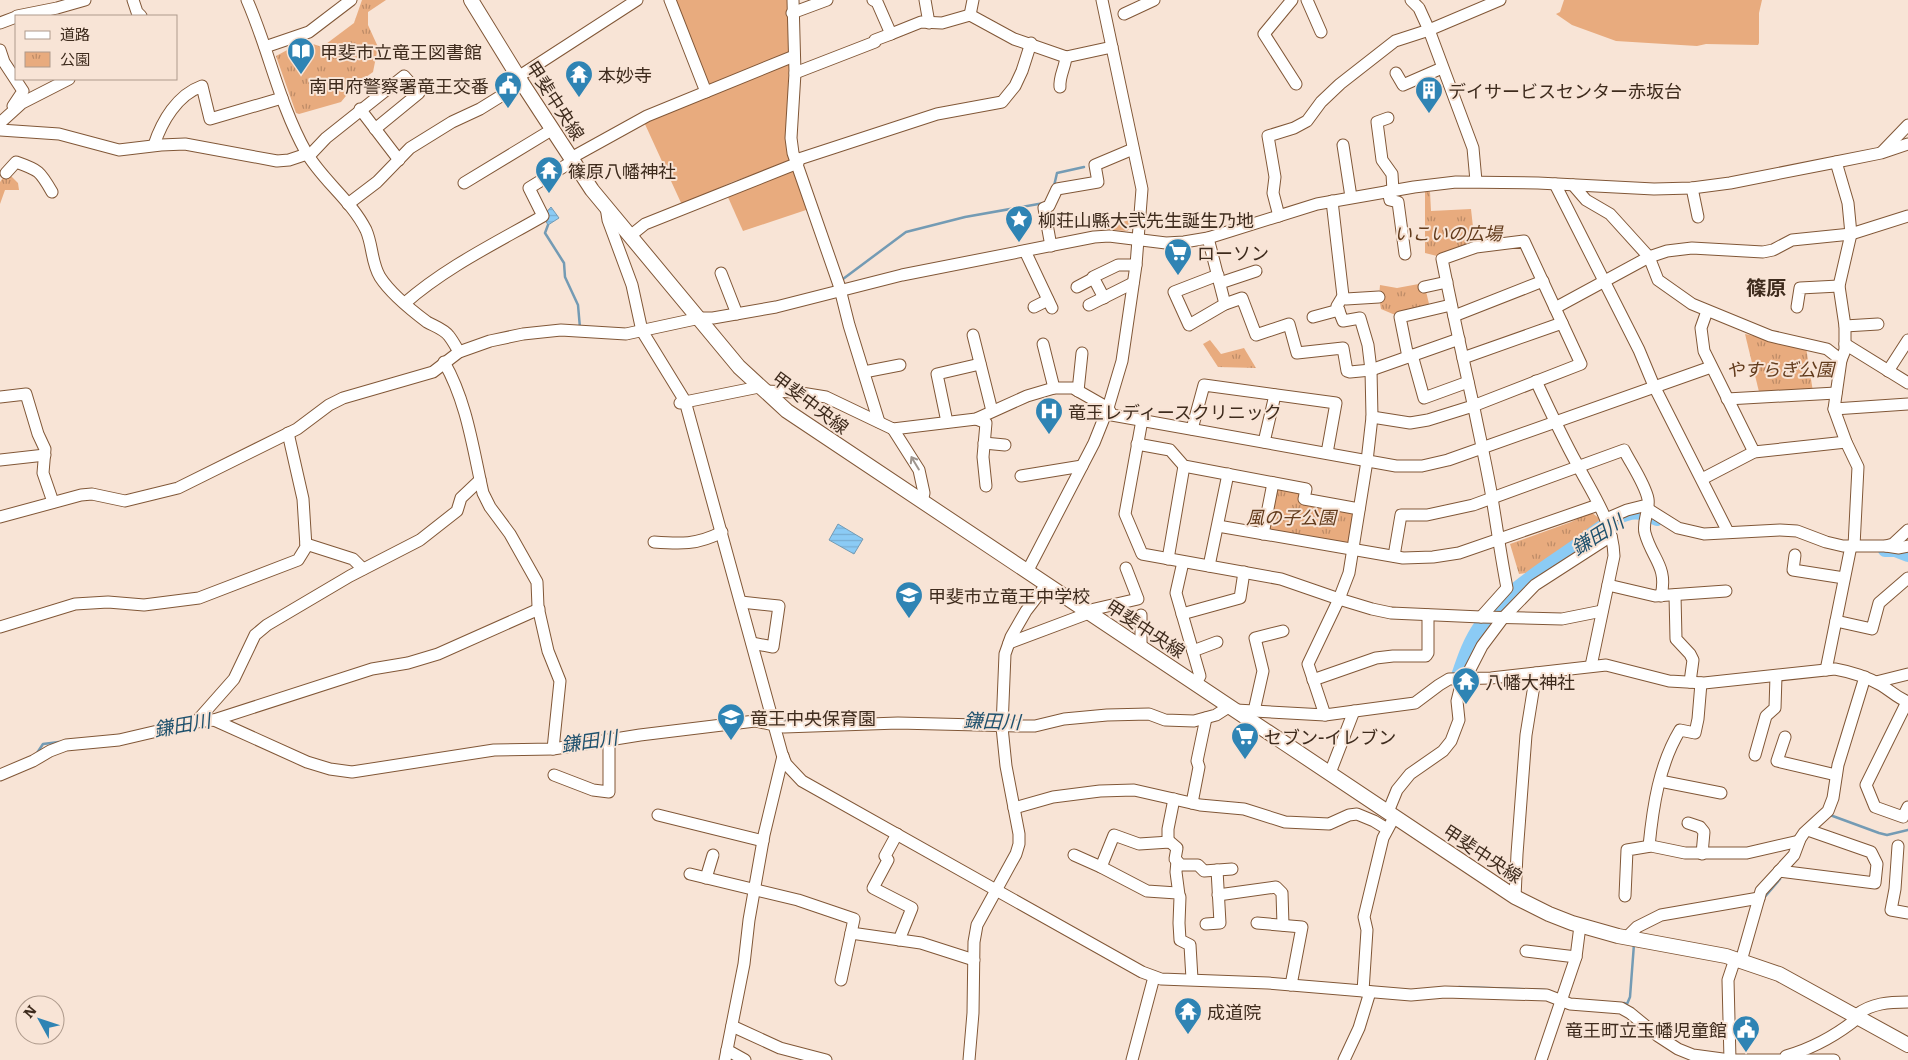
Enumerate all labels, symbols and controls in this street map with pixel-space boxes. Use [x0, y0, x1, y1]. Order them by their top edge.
legend [15, 15, 178, 80]
text: 道路 [60, 22, 90, 45]
library icon: 甲斐市立竜王図書館 [286, 36, 316, 75]
place label: 甲斐市立竜王図書館 [320, 38, 482, 65]
text: 公園 [60, 47, 90, 70]
street label: 甲斐中央線 [520, 55, 592, 145]
temple icon: 本妙寺 [564, 59, 594, 98]
place label: 本妙寺 [598, 61, 652, 88]
public building icon: 南甲府警察署竜王交番 [493, 70, 523, 109]
place label: 南甲府警察署竜王交番 [309, 72, 489, 99]
building icon: デイサービスセンター赤坂台 [1414, 75, 1444, 114]
place label: デイサービスセンター赤坂台 [1448, 77, 1682, 104]
temple icon: 篠原八幡神社 [534, 155, 564, 194]
place label: 篠原八幡神社 [568, 157, 676, 184]
place icon: 柳荘山縣大弐先生誕生乃地 [1004, 204, 1034, 243]
place label: 柳荘山縣大弐先生誕生乃地 [1038, 206, 1254, 233]
park label: いこいの広場 [1394, 219, 1504, 246]
supermarket icon: ローソン [1163, 237, 1193, 276]
place label: ローソン [1197, 239, 1269, 266]
district label: 篠原 [1746, 271, 1786, 301]
park label: やすらぎ公園 [1726, 355, 1837, 382]
street label: 甲斐中央線 [767, 364, 855, 440]
hospital icon: 竜王レディースクリニック [1034, 396, 1064, 435]
place label: 竜王レディースクリニック [1068, 398, 1282, 425]
one-way arrow [909, 457, 919, 471]
park label: 風の子公園 [1246, 503, 1339, 530]
water label: 鎌田川 [1565, 506, 1630, 561]
school or university icon: 甲斐市立竜王中学校 [894, 580, 924, 619]
place label: 甲斐市立竜王中学校 [928, 582, 1090, 609]
street label: 甲斐中央線 [1101, 592, 1191, 664]
temple icon: 八幡大神社 [1451, 666, 1481, 705]
place label: 八幡大神社 [1485, 668, 1575, 695]
school or university icon: 竜王中央保育園 [716, 702, 746, 741]
place label: 竜王中央保育園 [750, 704, 876, 731]
water label: 鎌田川 [151, 705, 214, 743]
water label: 鎌田川 [963, 705, 1023, 735]
supermarket icon: セブン-イレブン [1230, 721, 1260, 760]
water label: 鎌田川 [559, 722, 621, 758]
place label: セブン-イレブン [1264, 723, 1396, 750]
street label: 甲斐中央線 [1438, 817, 1528, 889]
north arrow [15, 995, 65, 1045]
temple icon: 成道院 [1173, 996, 1203, 1035]
place label: 成道院 [1207, 998, 1261, 1025]
text: N [18, 1000, 41, 1022]
public building icon: 竜王町立玉幡児童館 [1731, 1014, 1761, 1053]
place label: 竜王町立玉幡児童館 [1565, 1016, 1727, 1043]

